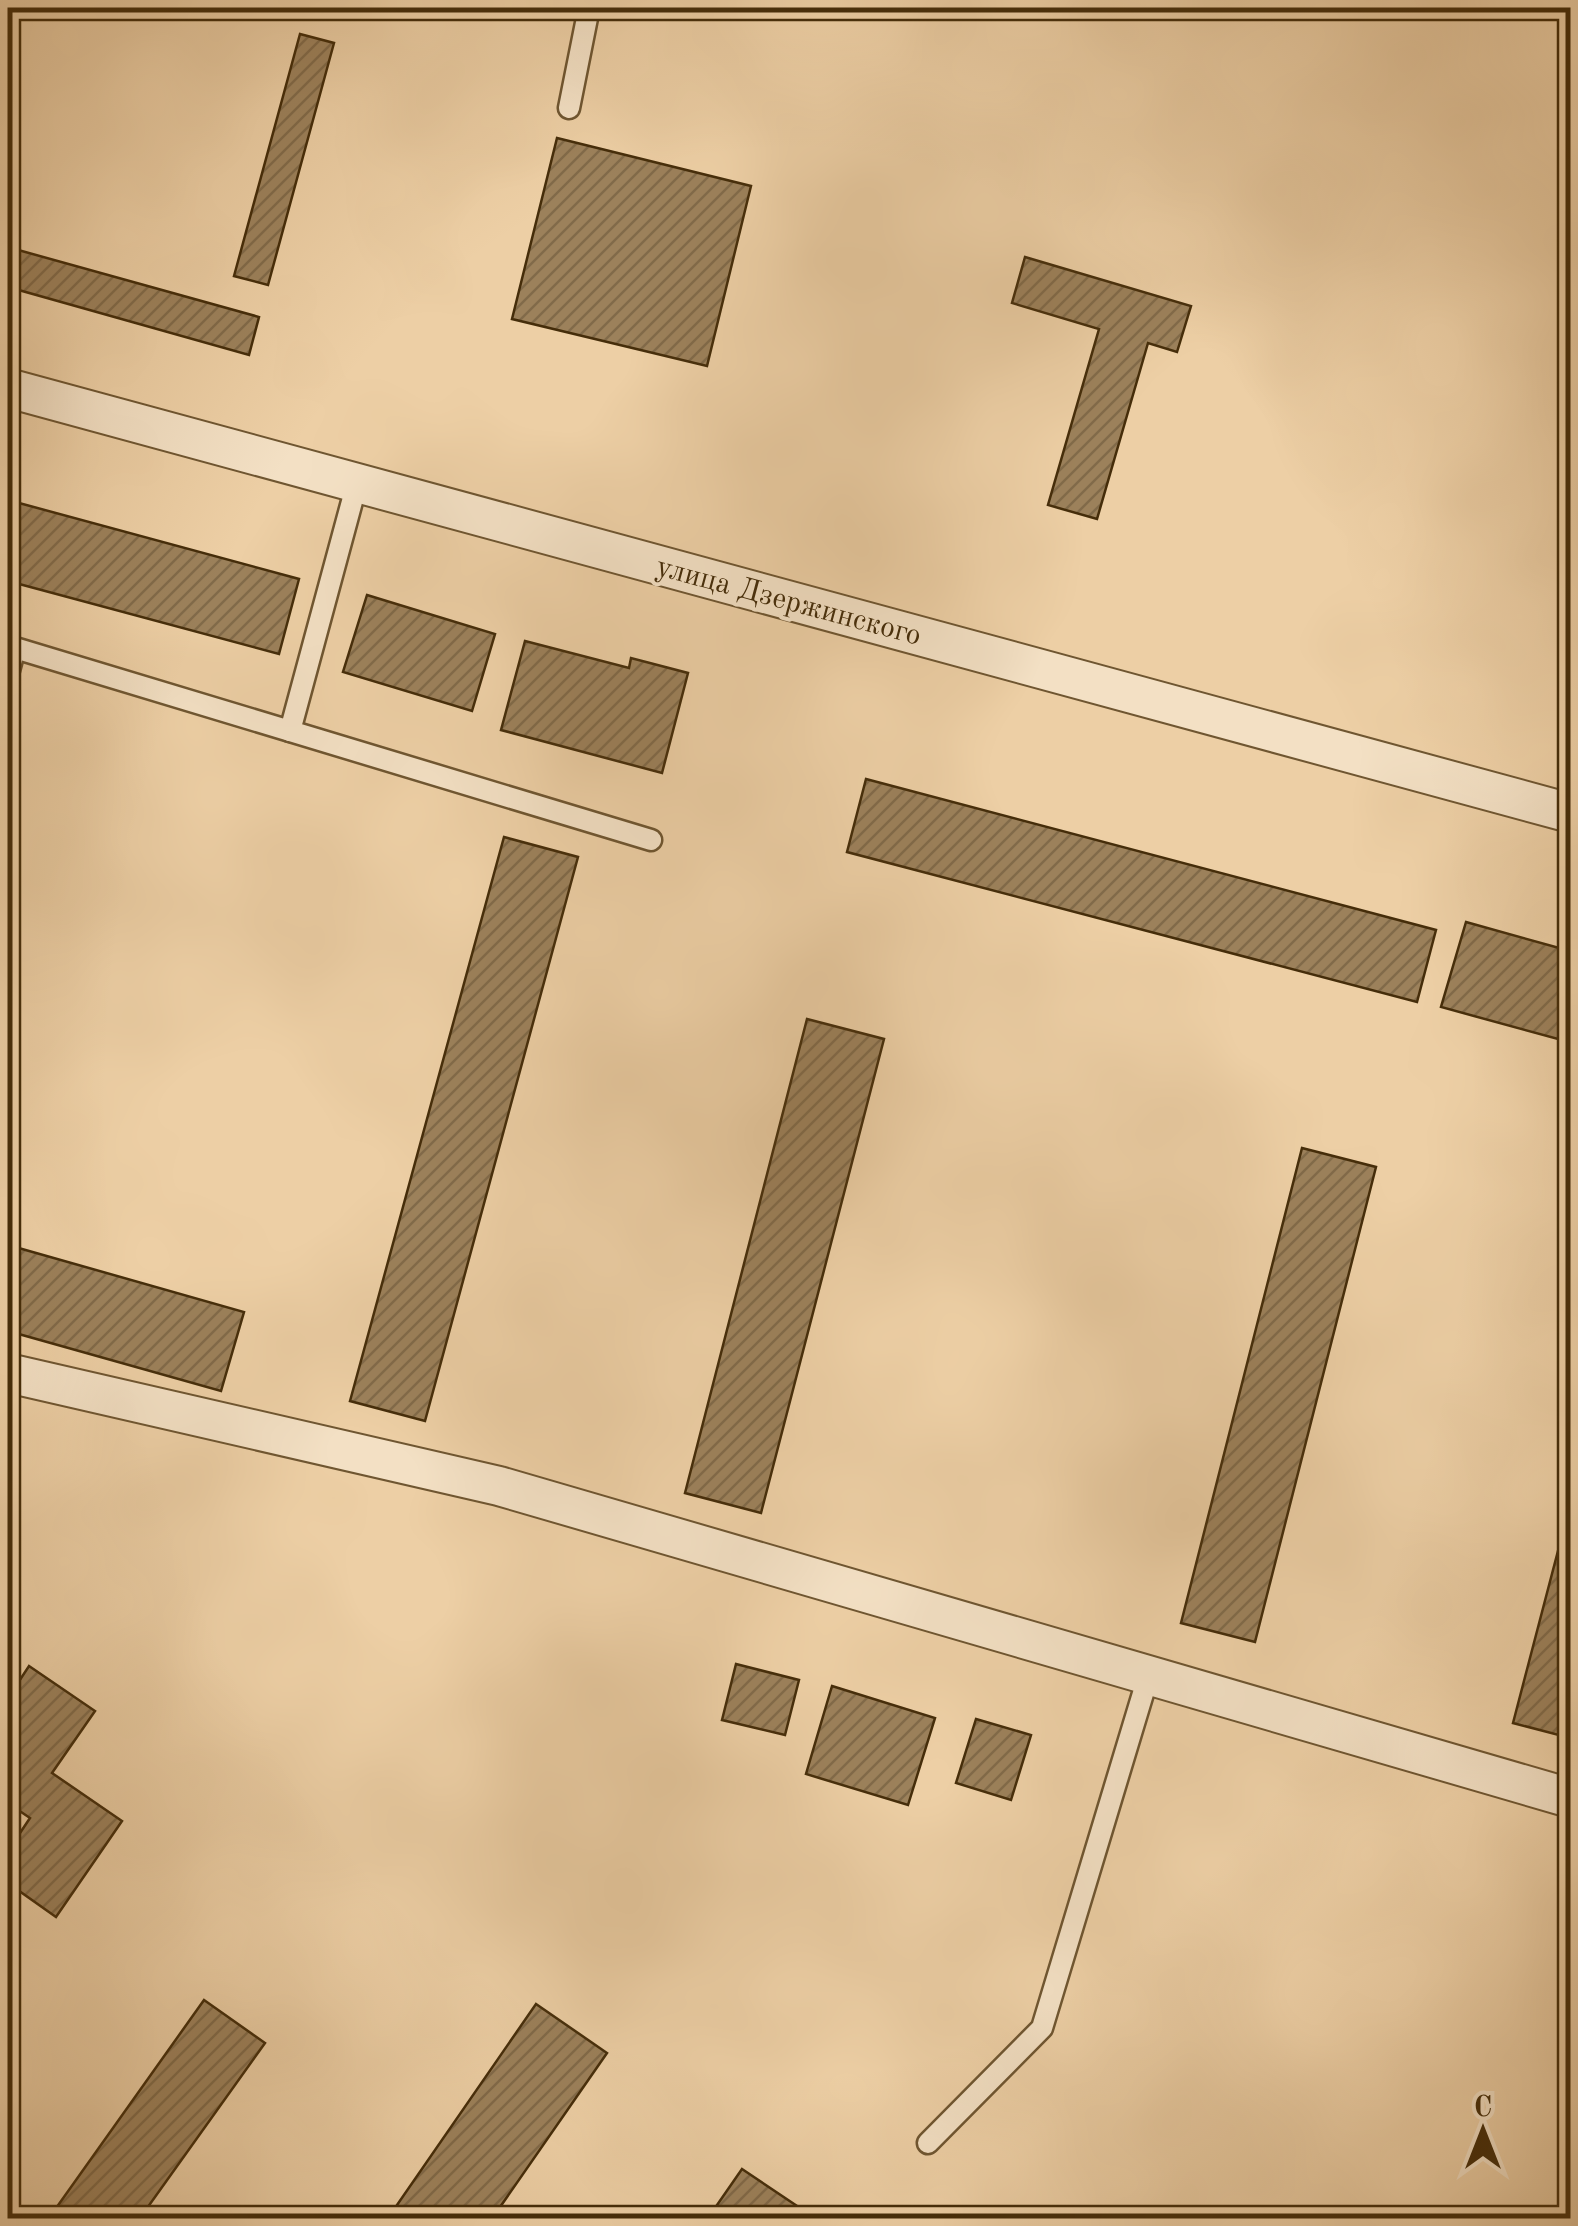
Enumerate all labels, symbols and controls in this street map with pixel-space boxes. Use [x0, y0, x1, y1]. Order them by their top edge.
street label: улица Дзержинского [653, 552, 924, 652]
north arrow [1433, 2081, 1533, 2181]
text: С [1474, 2094, 1492, 2123]

